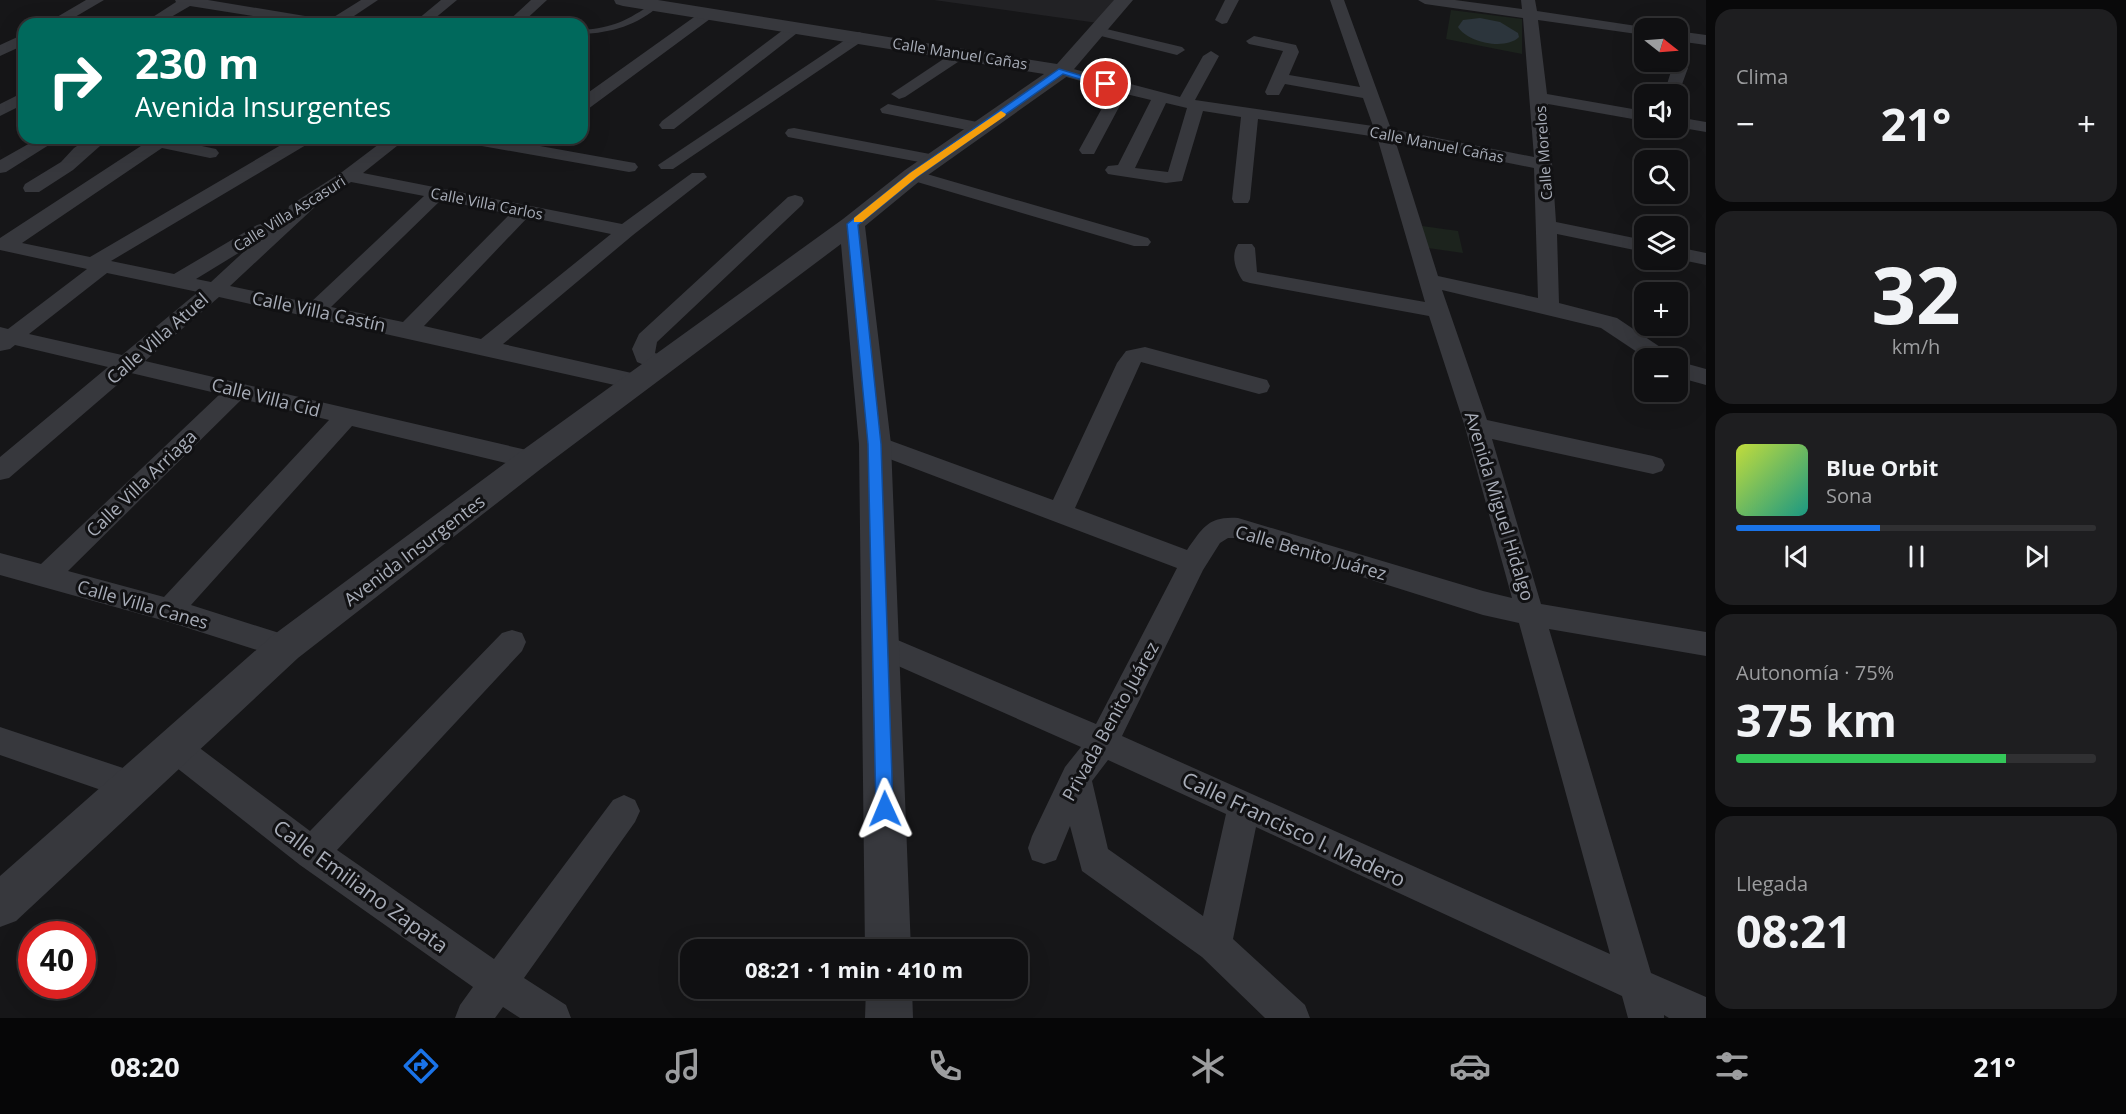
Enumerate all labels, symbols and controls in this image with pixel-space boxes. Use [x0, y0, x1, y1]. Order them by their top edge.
north arrow [1634, 18, 1688, 72]
map controls [1634, 18, 1688, 402]
street label: Calle Manuel Cañas [891, 32, 1029, 74]
text: 230 m [135, 34, 259, 91]
icon: right [36, 42, 114, 120]
pin [1080, 58, 1131, 109]
text: Clima [1736, 63, 1788, 90]
icon: arrive [1089, 67, 1122, 100]
button: sound [1634, 84, 1688, 138]
text: Avenida Insurgentes [135, 88, 391, 125]
text: 21° [1881, 93, 1951, 154]
text: − [1736, 101, 1755, 146]
text: + [2077, 101, 2096, 146]
street label: Calle Morelos [1530, 105, 1556, 201]
street label: Calle Manuel Cañas [1368, 121, 1506, 167]
button: search [1634, 150, 1688, 204]
street label: Calle Villa Ascasuri [229, 170, 349, 256]
street label: Calle Villa Carlos [429, 182, 545, 224]
button: layers [1634, 216, 1688, 270]
text: 32 [1871, 241, 1961, 347]
button: + [1634, 282, 1688, 336]
street label: Calle Villa Castín [250, 285, 388, 337]
street label: Calle Villa Atuel [101, 287, 213, 389]
text: km/h [1892, 333, 1940, 360]
button: − [1634, 348, 1688, 402]
street label: Calle Villa Cid [209, 372, 323, 422]
street label: Avenida Miguel Hidalgo [1460, 408, 1540, 604]
street label: Calle Villa Arriaga [81, 424, 201, 542]
text: Blue Orbit [1826, 452, 1938, 482]
text: Sona [1826, 482, 1872, 509]
street label: Avenida Insurgentes [339, 489, 489, 611]
street label: Calle Benito Juárez [1233, 519, 1389, 585]
icon: previous [1780, 540, 1813, 573]
icon: pause [1900, 540, 1933, 573]
icon: next [2020, 540, 2053, 573]
street label: Calle Villa Canes [75, 574, 211, 634]
street label: Privada Benito Juárez [1056, 637, 1164, 805]
text: Autonomía · 75% [1736, 659, 1894, 686]
text: 375 km [1736, 689, 1897, 750]
street label: Calle Francisco I. Madero [1178, 765, 1410, 893]
position arrow [853, 777, 917, 841]
street label: Calle Emiliano Zapata [268, 813, 454, 959]
text: Llegada [1736, 870, 1808, 897]
text: 08:21 [1736, 900, 1852, 961]
speed limit sign: 40 [18, 921, 96, 999]
text: 08:21 · 1 min · 410 m [745, 954, 963, 984]
icon: directions [400, 1045, 442, 1087]
icon: music [662, 1045, 704, 1087]
icon: phone [924, 1045, 966, 1087]
icon: climate [1187, 1045, 1229, 1087]
icon: car [1449, 1045, 1491, 1087]
icon: filters [1711, 1045, 1753, 1087]
text: 08:20 [110, 1048, 180, 1085]
text: 21° [1973, 1048, 2016, 1085]

